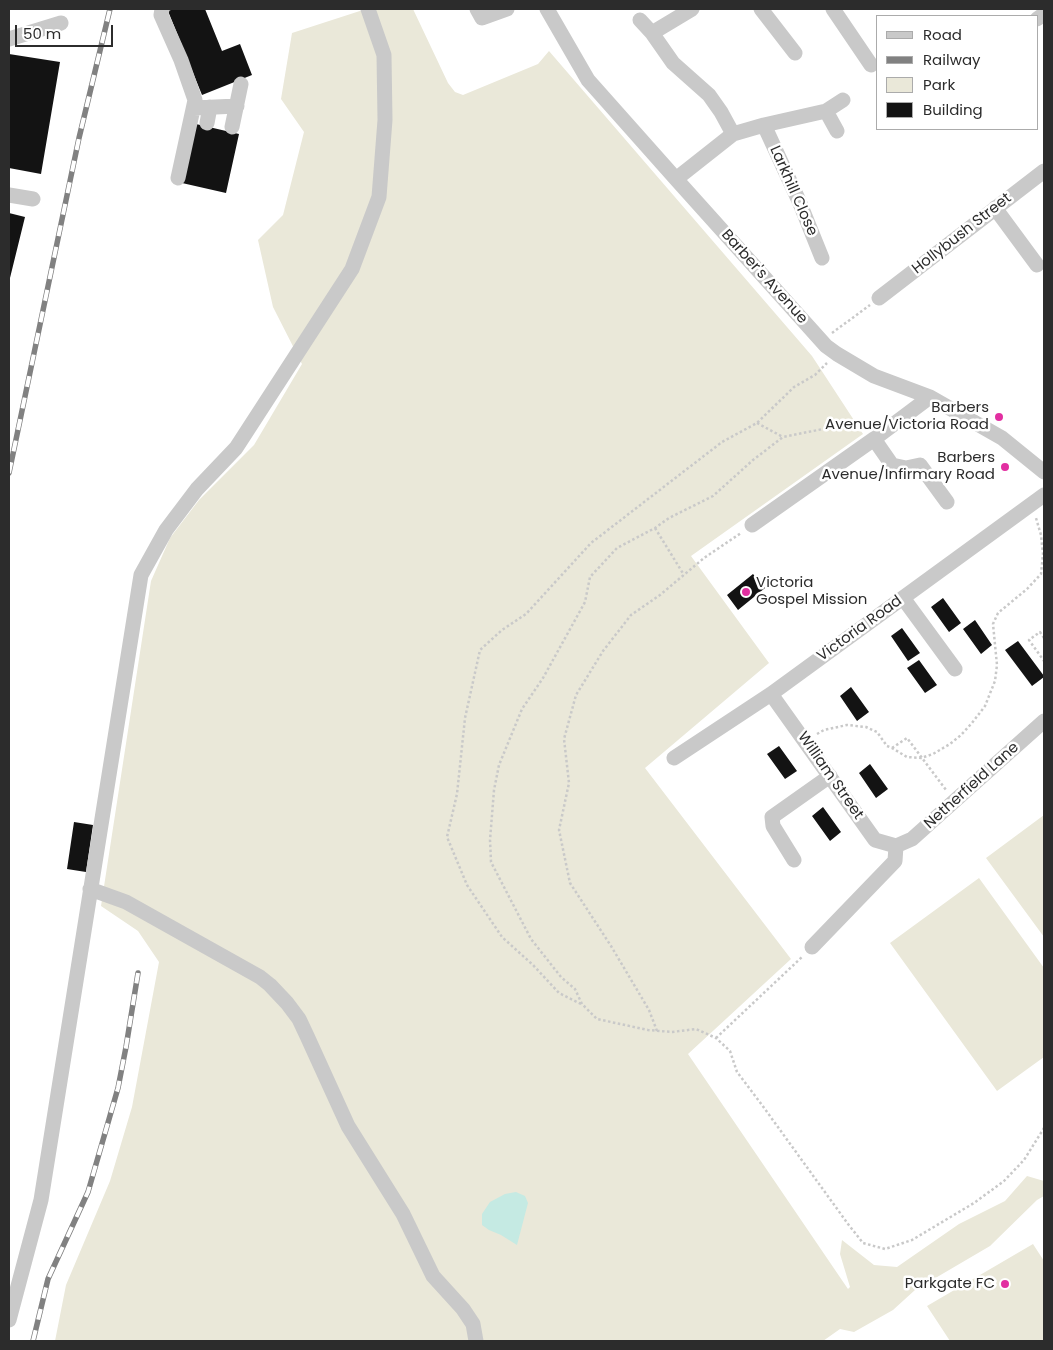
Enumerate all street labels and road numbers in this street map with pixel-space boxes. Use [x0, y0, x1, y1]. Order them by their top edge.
street label: Larkhill Close [765, 143, 821, 239]
street label: Hollybush Street [909, 190, 1015, 278]
street label: Barber's Avenue [717, 226, 811, 328]
street label: Victoria Road [814, 592, 906, 666]
street label: William Street [793, 729, 867, 823]
street label: Netherfield Lane [921, 739, 1023, 833]

